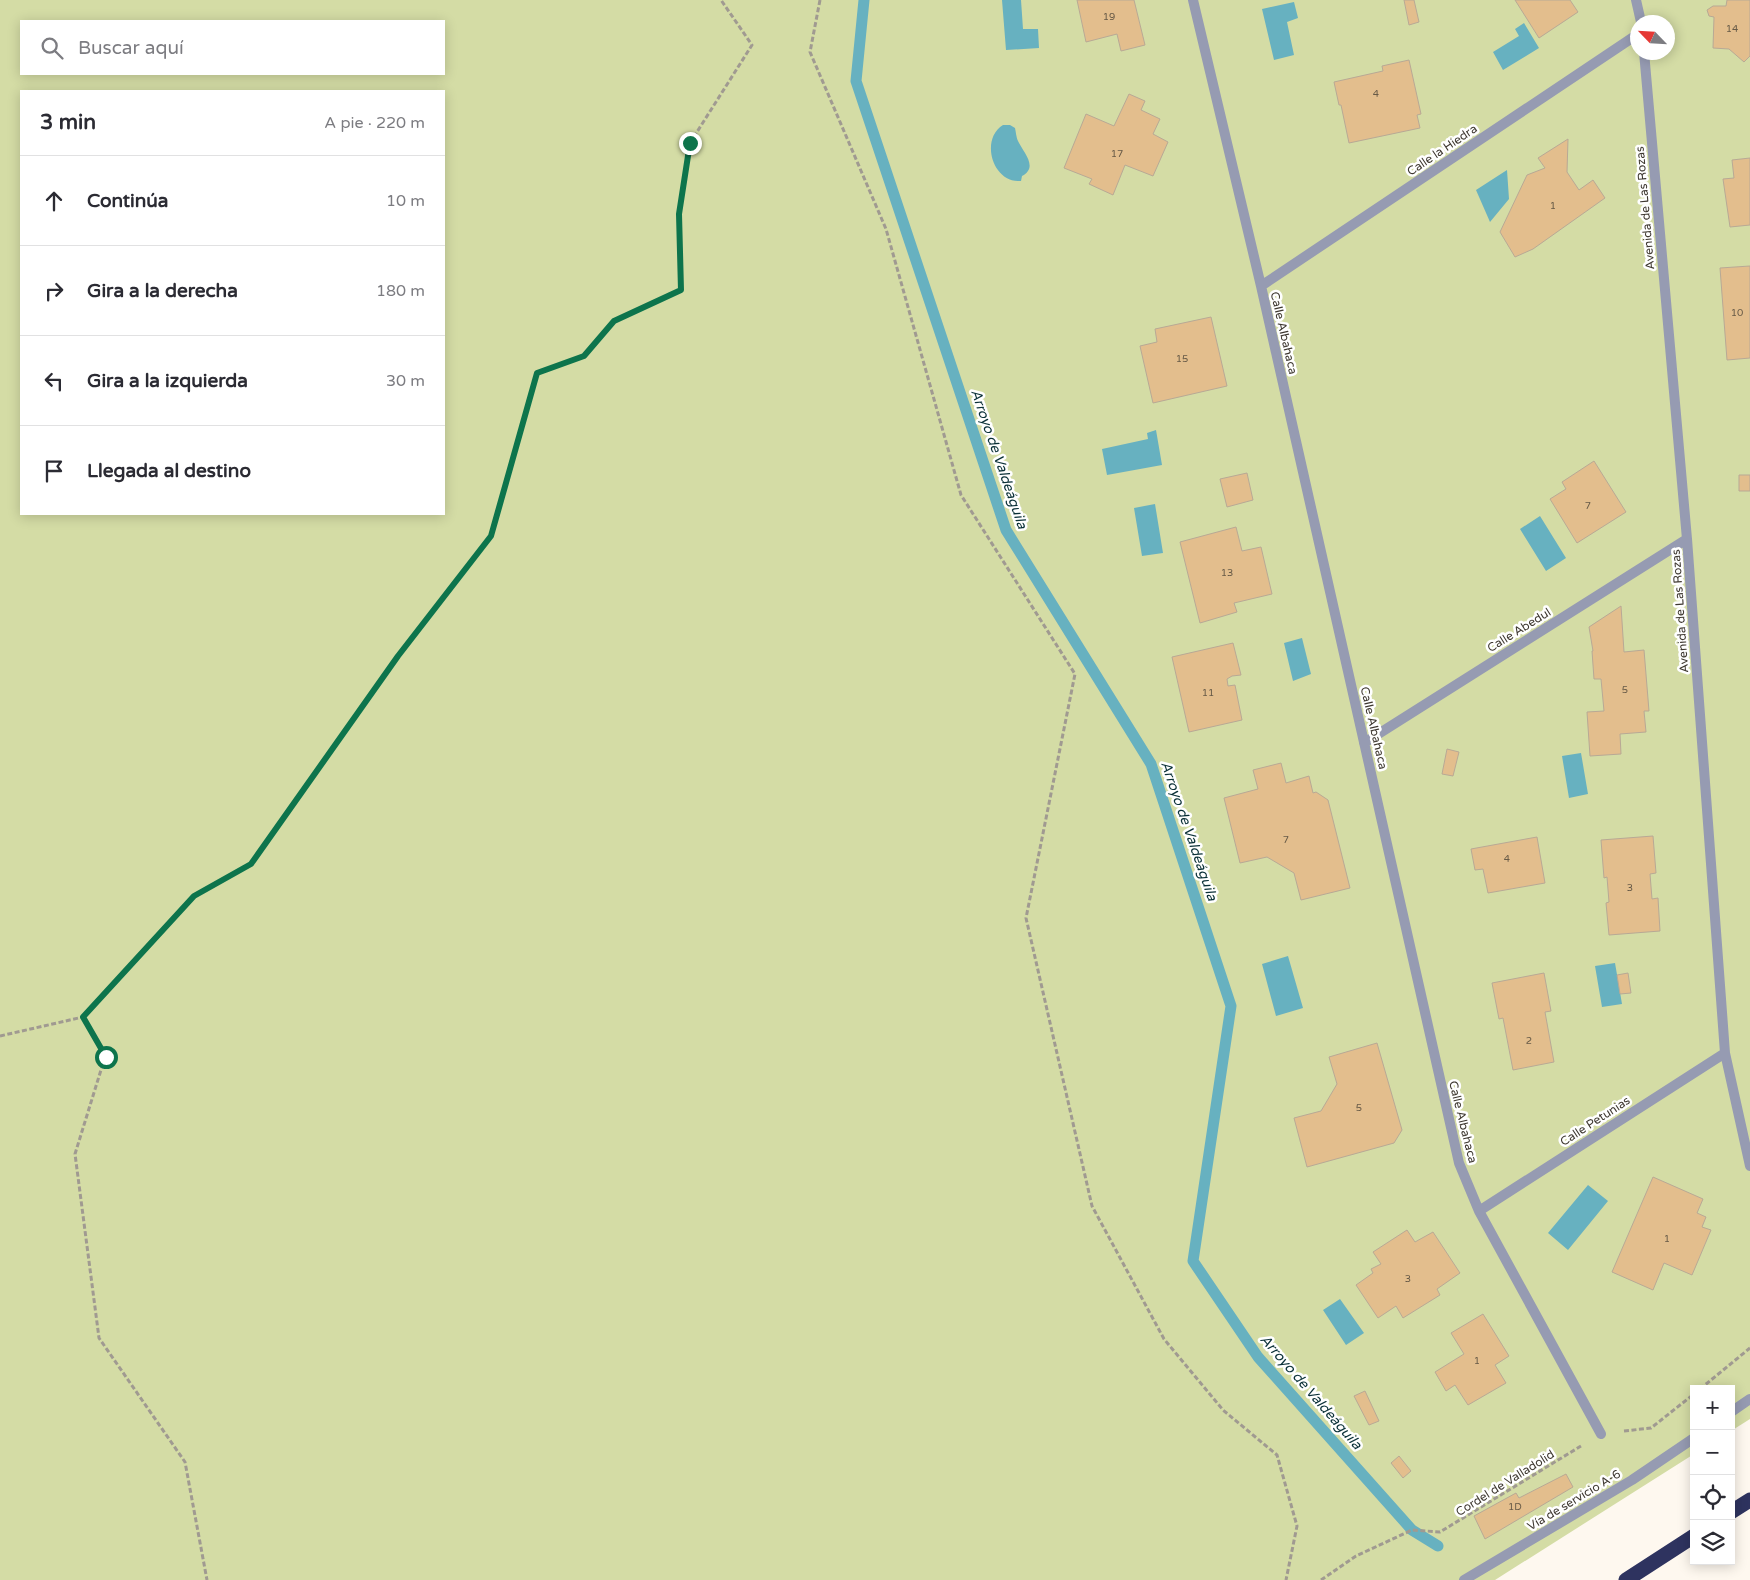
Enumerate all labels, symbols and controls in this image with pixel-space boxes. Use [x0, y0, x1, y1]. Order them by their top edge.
house number: 19 [1103, 11, 1115, 23]
north arrow [1630, 15, 1675, 60]
search box [20, 20, 445, 75]
house number: 14 [1726, 23, 1738, 35]
icon: search [38, 34, 66, 62]
text: Buscar aquí [78, 37, 184, 59]
house number: 4 [1373, 88, 1379, 100]
text: 3 min [40, 110, 96, 135]
text: A pie · 220 m [324, 113, 425, 133]
street label: Calle la Hiedra [1404, 121, 1480, 179]
route end [679, 132, 702, 155]
street label: Avenida de Las Rozas [1633, 146, 1657, 270]
house number: 17 [1111, 148, 1123, 160]
icon: ahead [40, 187, 68, 215]
text: Continúa [87, 190, 169, 212]
text: 10 m [386, 191, 425, 211]
house number: 1 [1550, 200, 1556, 212]
icon: right [40, 277, 68, 305]
text: Gira a la derecha [87, 280, 238, 302]
text: 180 m [376, 281, 425, 301]
street label: Calle Albahaca [1268, 290, 1300, 376]
house number: 10 [1731, 307, 1743, 319]
house number: 15 [1176, 353, 1188, 365]
icon: left [40, 367, 68, 395]
text: Gira a la izquierda [87, 370, 248, 392]
text: 30 m [386, 371, 425, 391]
water label: Arroyo de Valdeáguila [967, 387, 1031, 532]
icon: arrive [40, 457, 68, 485]
text: Llegada al destino [87, 460, 251, 482]
house number: 7 [1585, 500, 1591, 512]
street label: Avenida de Las Rozas [1669, 549, 1691, 673]
house number: 13 [1221, 567, 1233, 579]
street label: Calle Abedul [1485, 605, 1553, 655]
house number: 5 [1622, 684, 1628, 696]
street label: Calle Albahaca [1358, 685, 1390, 771]
house number: 11 [1202, 687, 1214, 699]
water label: Arroyo de Valdeáguila [1157, 759, 1221, 904]
house number: 7 [1283, 834, 1289, 846]
house number: 4 [1504, 853, 1510, 865]
house number: 3 [1627, 882, 1633, 894]
house number: 2 [1526, 1035, 1532, 1047]
route start [95, 1046, 118, 1069]
street label: Calle Albahaca [1446, 1079, 1480, 1165]
street label: Calle Petunias [1557, 1093, 1633, 1149]
house number: 5 [1356, 1102, 1362, 1114]
house number: 1 [1664, 1233, 1670, 1245]
house number: 3 [1405, 1273, 1411, 1285]
water label: Arroyo de Valdeáguila [1257, 1331, 1366, 1454]
house number: 1 [1474, 1355, 1480, 1367]
map controls [1690, 1385, 1735, 1565]
button: + [1690, 1385, 1735, 1430]
button: − [1690, 1430, 1735, 1475]
street label: Cordel de Valladolid [1453, 1447, 1557, 1519]
street label: Vía de servicio A-6 [1525, 1467, 1623, 1533]
button: locate [1690, 1475, 1735, 1520]
house number: 1D [1508, 1501, 1522, 1513]
button: layers [1690, 1520, 1735, 1565]

